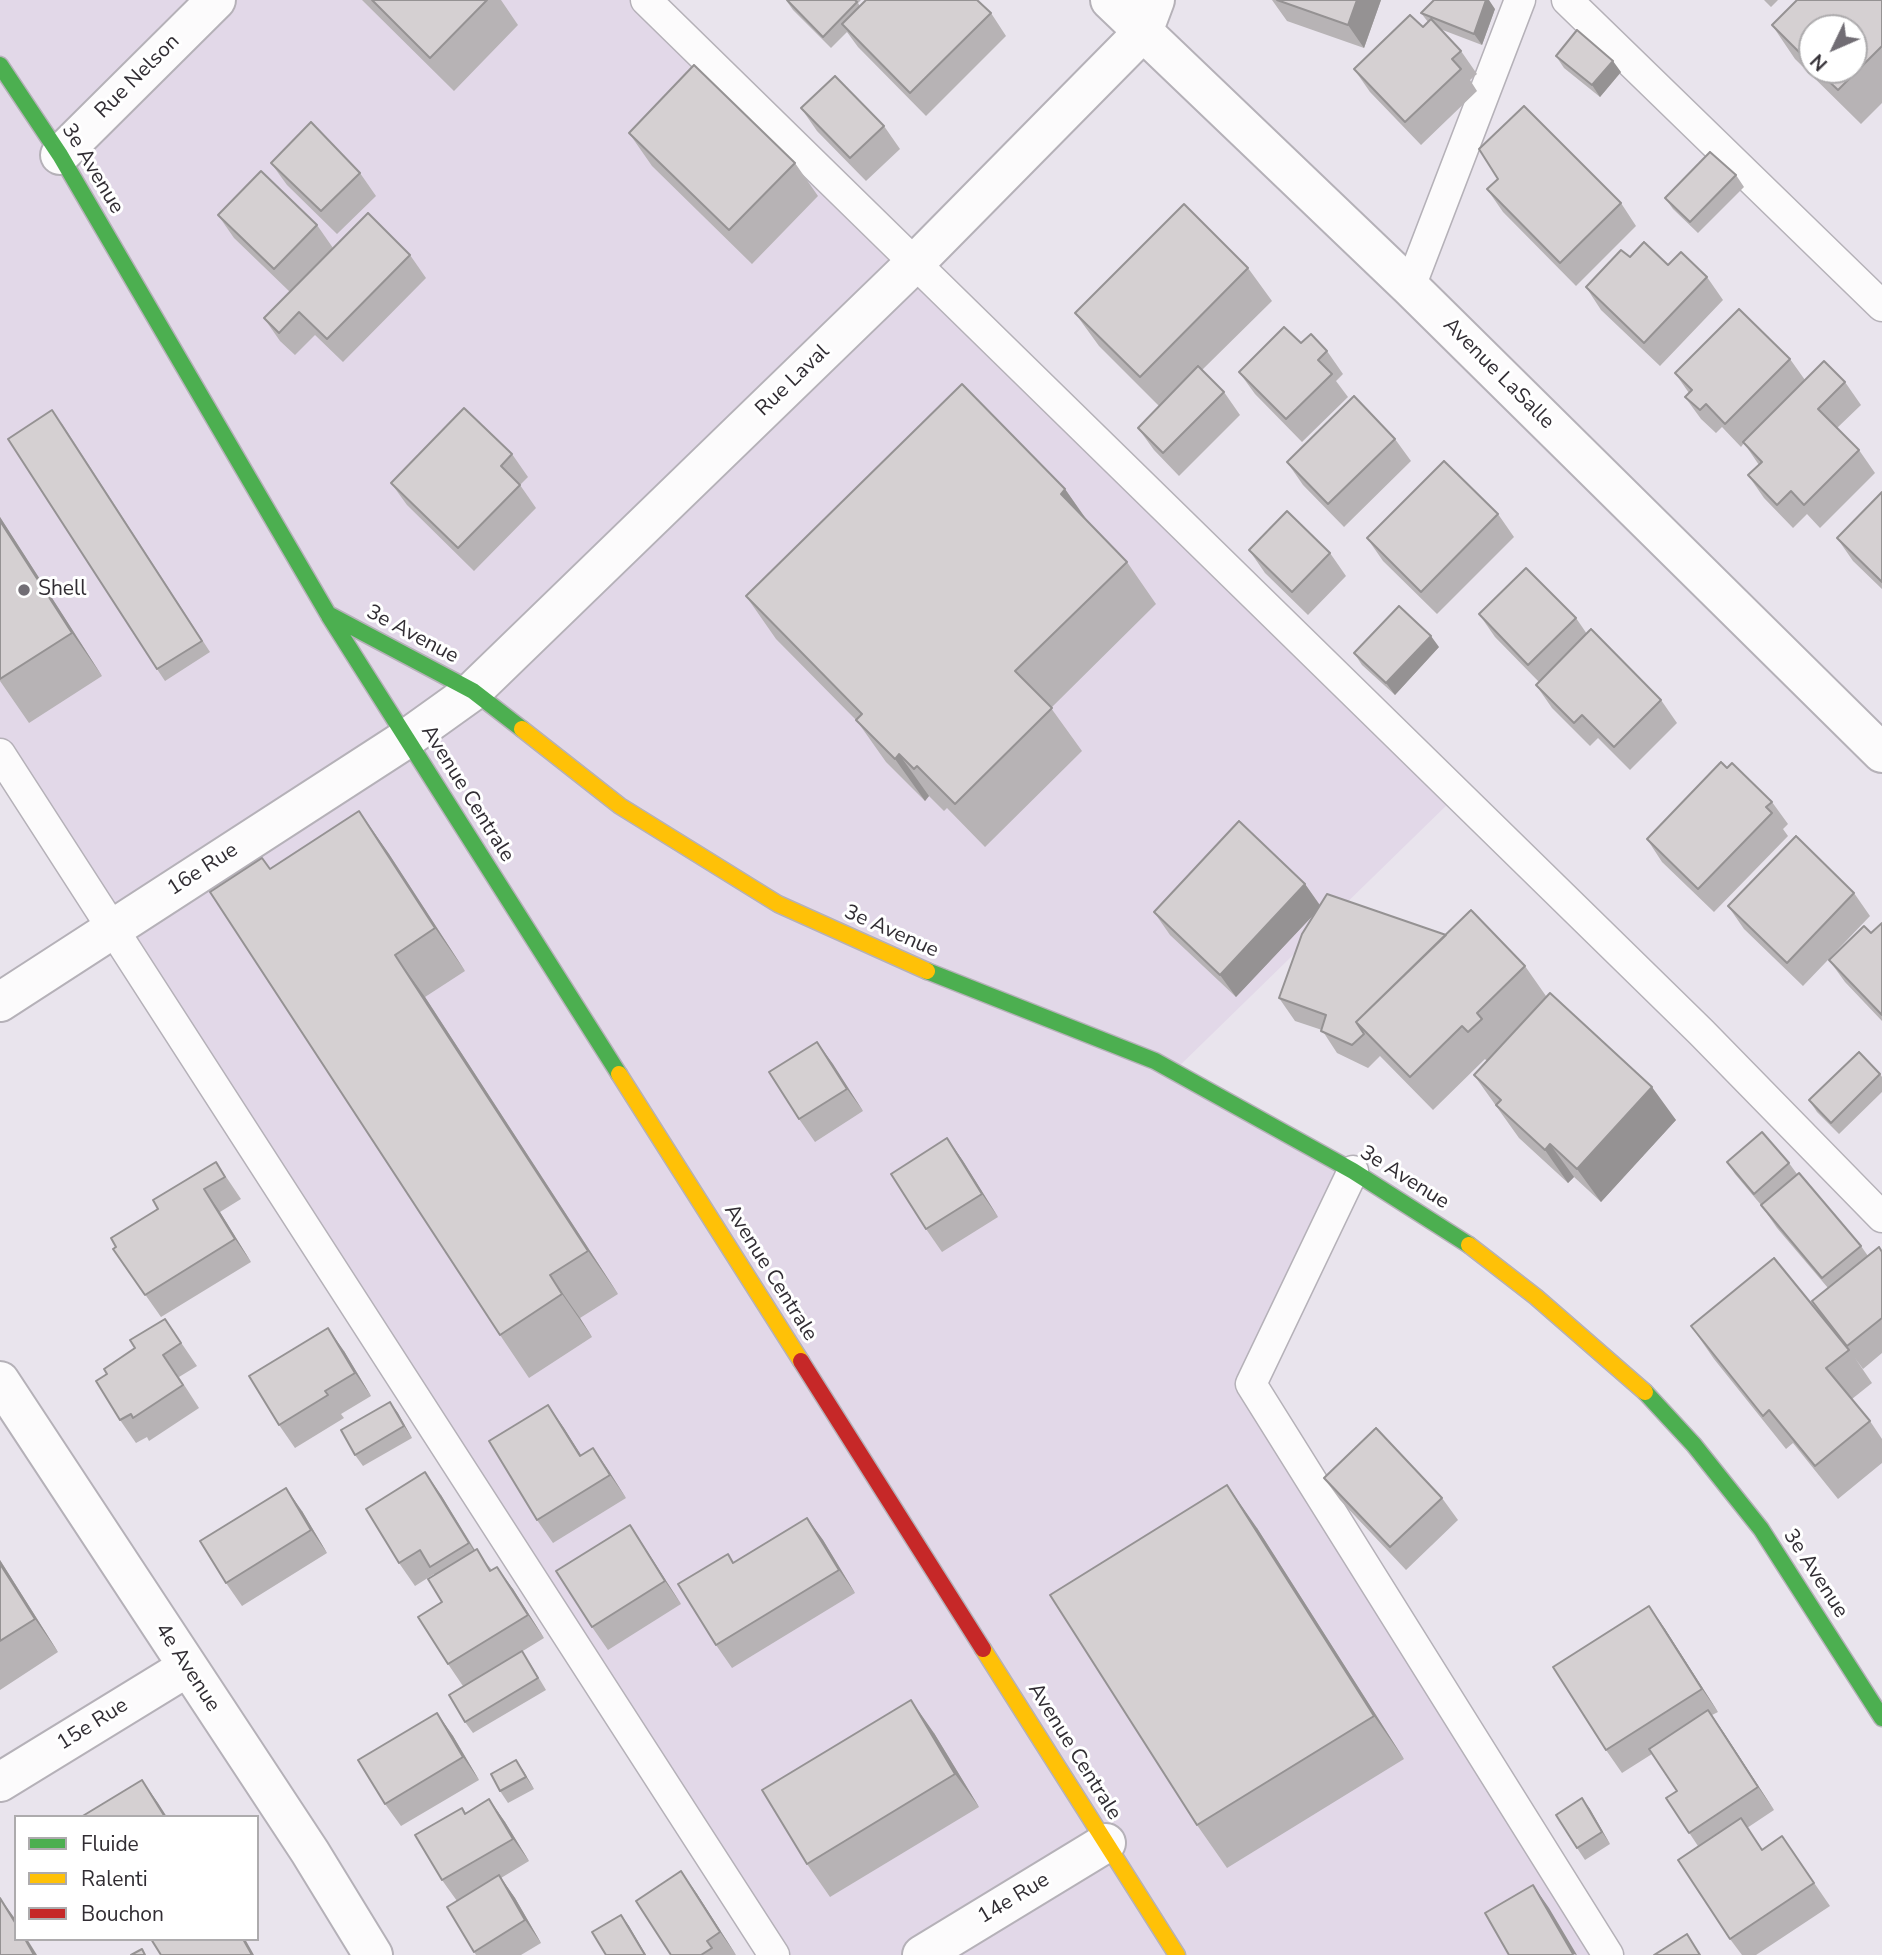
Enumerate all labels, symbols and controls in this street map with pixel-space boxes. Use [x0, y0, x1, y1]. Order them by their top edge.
north arrow [1798, 14, 1868, 84]
street label: Rue Nelson [91, 30, 185, 124]
text: N [1805, 48, 1834, 76]
street label: 3e Avenue [55, 119, 129, 219]
street label: Avenue LaSalle [1437, 313, 1559, 435]
street label: Rue Laval [751, 340, 835, 422]
place label: Shell [38, 577, 86, 603]
marker: Shell [16, 582, 32, 598]
street label: 3e Avenue [362, 600, 462, 670]
street label: Avenue Centrale [415, 721, 519, 867]
street label: 16e Rue [163, 838, 243, 902]
street label: 3e Avenue [840, 900, 942, 964]
street label: 3e Avenue [1355, 1141, 1453, 1215]
street label: Avenue Centrale [718, 1200, 822, 1346]
street label: 3e Avenue [1777, 1525, 1853, 1623]
street label: 4e Avenue [149, 1619, 225, 1717]
street label: Avenue Centrale [1022, 1679, 1126, 1825]
street label: 15e Rue [53, 1693, 133, 1757]
legend [14, 1815, 259, 1941]
text: Fluide [81, 1830, 139, 1858]
text: Ralenti [81, 1865, 148, 1893]
street label: 14e Rue [974, 1868, 1054, 1930]
text: Bouchon [81, 1900, 164, 1928]

